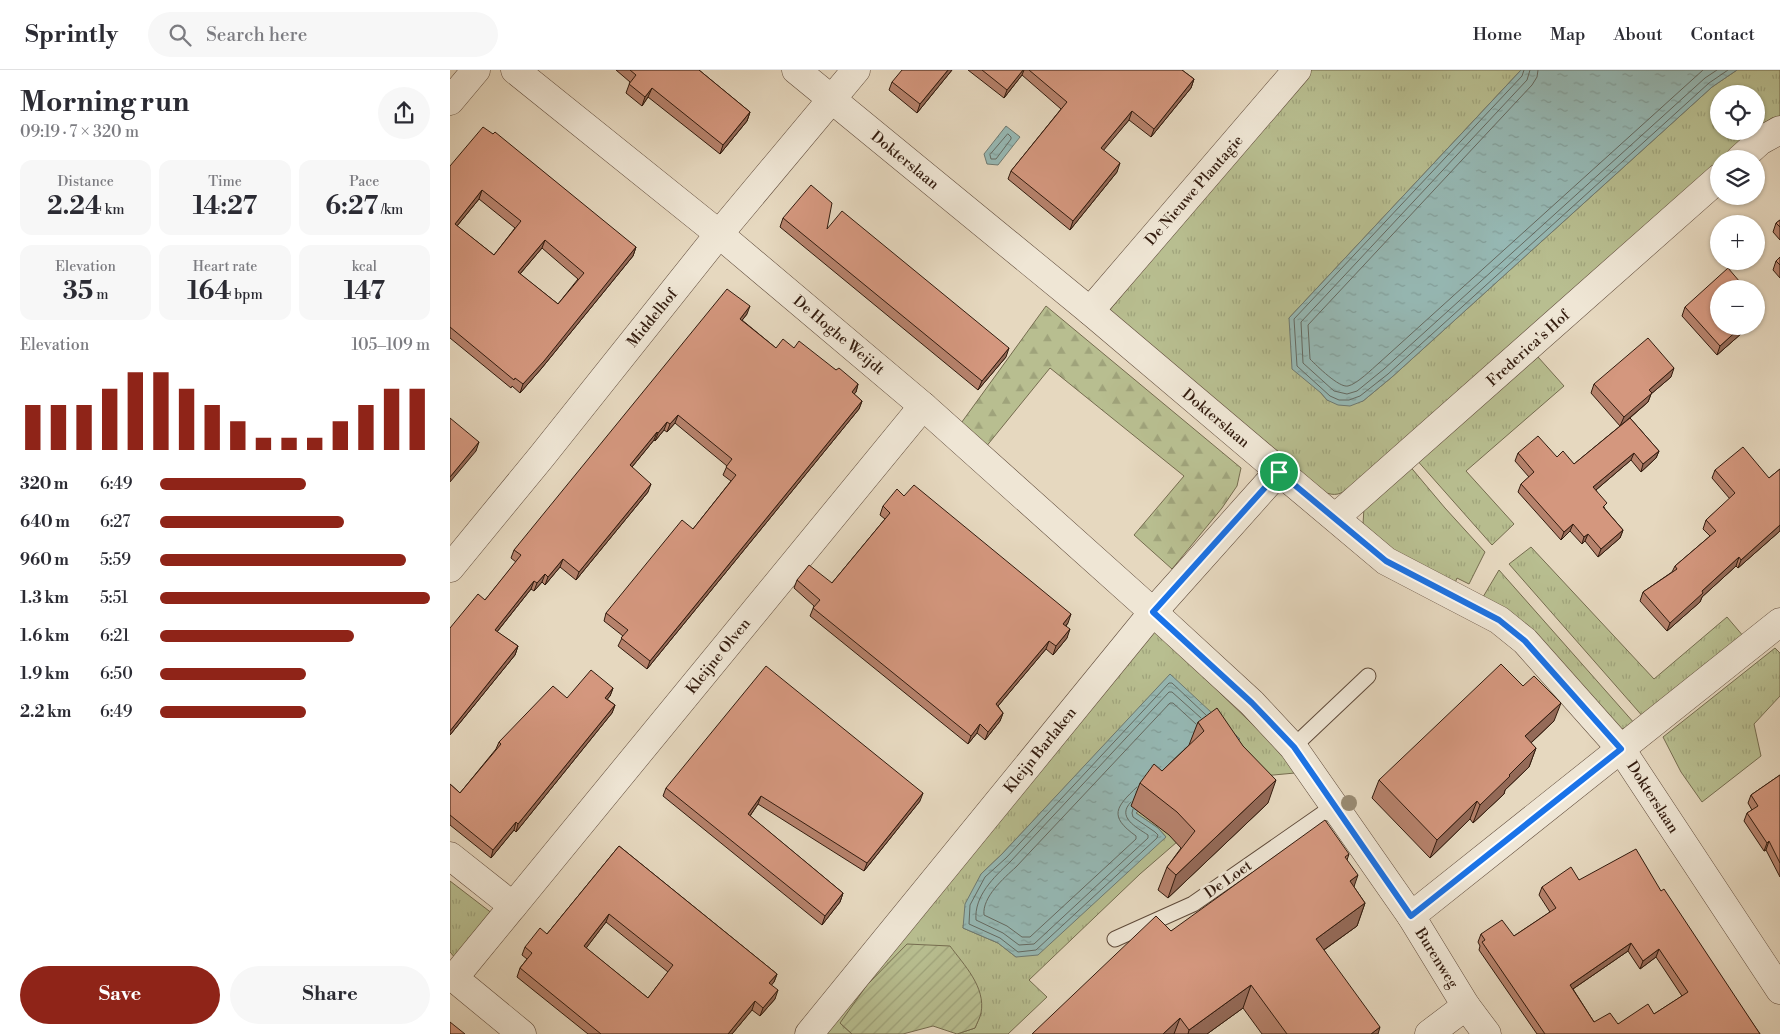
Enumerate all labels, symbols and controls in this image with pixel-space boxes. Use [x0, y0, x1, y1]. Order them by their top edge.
search box [148, 12, 498, 57]
text: Sprintly [25, 20, 118, 50]
icon: search [166, 21, 194, 49]
text: Search here [206, 23, 307, 47]
text: Home [1473, 23, 1522, 46]
text: Map [1550, 23, 1586, 46]
text: About [1614, 23, 1663, 46]
text: Contact [1691, 23, 1755, 46]
text: Morning run [20, 85, 189, 120]
map controls [1710, 85, 1765, 335]
button: locate [1710, 85, 1765, 140]
button: share [378, 87, 430, 139]
text: 09:19 · 7 × 320 m [20, 122, 139, 142]
street label: Dokterslaan [867, 127, 943, 194]
street label: De Nieuwe Plantagie [1141, 131, 1248, 249]
button: layers [1710, 150, 1765, 205]
text: Distance [57, 173, 114, 191]
text: Time [208, 173, 242, 191]
text: Pace [349, 173, 379, 191]
text: 2.24 [47, 191, 102, 222]
text: 14:27 [193, 191, 257, 222]
text: 6:27 [325, 191, 378, 222]
text: km [102, 201, 124, 219]
text: /km [378, 201, 403, 219]
button: + [1710, 215, 1765, 270]
text: Elevation [55, 258, 116, 276]
text: Heart rate [193, 258, 257, 276]
text: kcal [352, 258, 377, 276]
text: 35 [63, 276, 93, 307]
text: 164 [187, 276, 231, 307]
text: 147 [344, 276, 385, 307]
button: − [1710, 280, 1765, 335]
street label: Middelhof [623, 285, 682, 351]
text: m [93, 286, 109, 304]
text: bpm [231, 286, 263, 304]
street label: De Hoghe Weijdt [789, 292, 889, 380]
street label: Frederica's Hof [1483, 306, 1574, 391]
text: Elevation [20, 335, 89, 355]
text: 105–109 m [352, 335, 430, 355]
street label: Dokterslaan [1178, 385, 1253, 452]
pin [1258, 451, 1300, 493]
icon: arrive [1265, 458, 1293, 486]
text: 320 m [20, 474, 68, 494]
text: 6:49 [100, 474, 133, 494]
text: 640 m [20, 512, 70, 532]
text: 6:27 [100, 512, 130, 532]
text: 960 m [20, 550, 69, 570]
text: 5:59 [100, 550, 131, 570]
text: 1.3 km [20, 588, 69, 608]
text: 5:51 [100, 588, 128, 608]
street label: Kleijne Olven [682, 614, 755, 698]
text: 1.6 km [20, 626, 69, 646]
text: 6:21 [100, 626, 130, 646]
text: 1.9 km [20, 664, 69, 684]
text: 6:50 [100, 664, 133, 684]
text: 2.2 km [20, 702, 71, 722]
text: 6:49 [100, 702, 133, 722]
street label: Kleijn Barlaken [1000, 703, 1081, 797]
street label: Dokterslaan [1622, 758, 1683, 837]
street label: De Loet [1201, 856, 1256, 903]
street label: Burenweg [1410, 924, 1463, 992]
button: Save [20, 966, 220, 1024]
button: Share [230, 966, 430, 1024]

